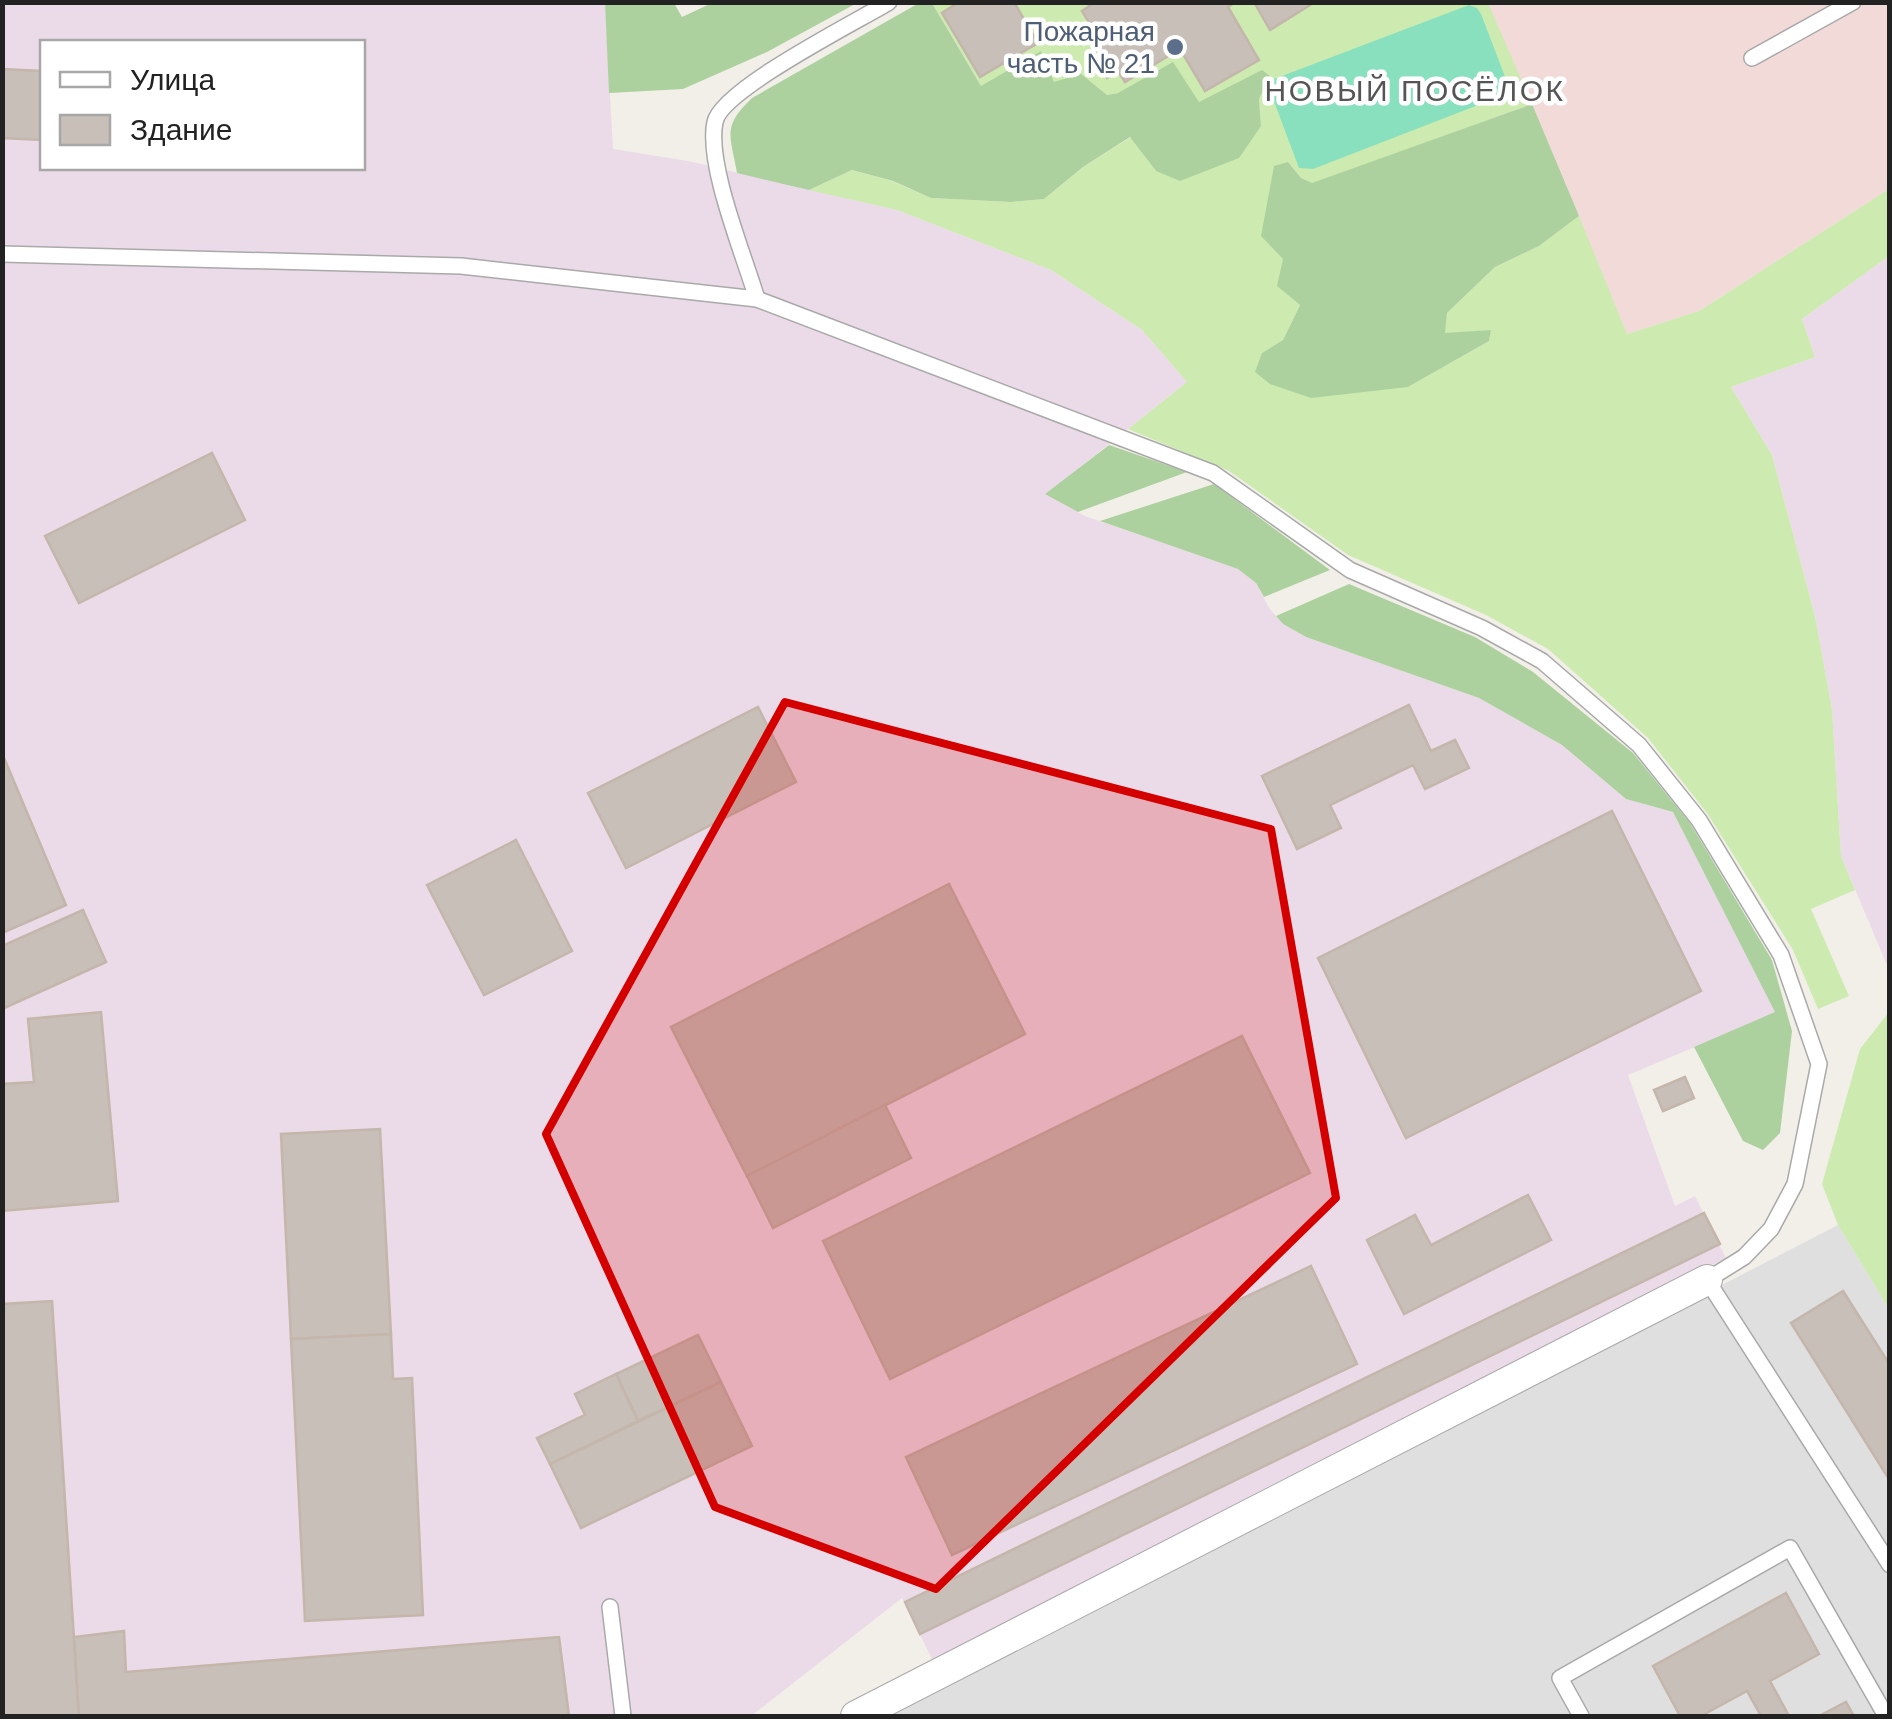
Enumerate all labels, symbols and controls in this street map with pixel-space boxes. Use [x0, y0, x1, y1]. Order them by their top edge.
place label: Пожарная часть № 21 [1007, 16, 1155, 79]
marker: Пожарная часть № 21 [1164, 36, 1186, 58]
legend [40, 40, 365, 170]
text: Улица [130, 63, 215, 96]
district label: НОВЫЙ ПОСЁЛОК [1264, 74, 1566, 107]
text: Здание [130, 113, 232, 146]

